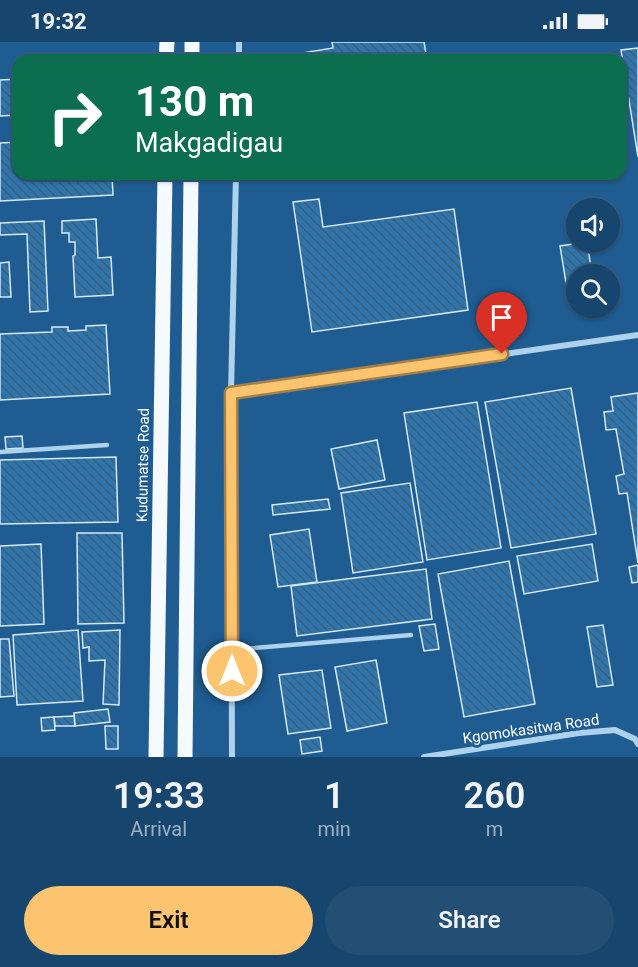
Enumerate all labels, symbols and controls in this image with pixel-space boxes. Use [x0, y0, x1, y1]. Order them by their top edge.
text: 19:32 [30, 9, 87, 34]
text: 130 m [135, 77, 254, 126]
icon: right [36, 78, 114, 156]
text: Makgadigau [135, 127, 283, 159]
map controls [566, 198, 620, 318]
button: sound [566, 198, 620, 252]
button: search [566, 264, 620, 318]
pin [476, 292, 527, 354]
icon: arrive [485, 301, 518, 334]
street label: Kudumatse Road [133, 408, 153, 522]
position arrow [200, 639, 264, 703]
street label: Kgomokasitwa Road [462, 711, 600, 747]
text: 19:33 [113, 775, 205, 817]
text: 1 [324, 775, 344, 817]
text: 260 [464, 775, 525, 817]
text: Arrival [130, 817, 187, 841]
text: min [317, 817, 351, 841]
text: m [486, 817, 503, 841]
button: Exit [24, 886, 313, 955]
button: Share [325, 886, 614, 955]

